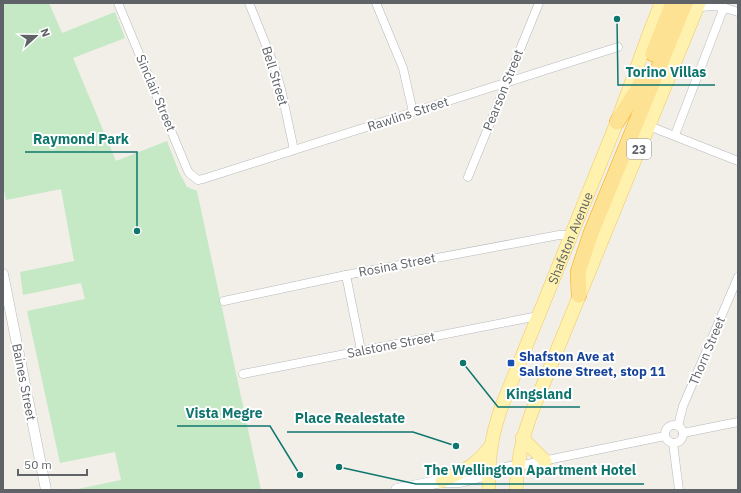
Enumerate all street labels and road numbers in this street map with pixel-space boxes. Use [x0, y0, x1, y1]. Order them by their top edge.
street label: Bell Street [258, 44, 292, 108]
street label: Pearson Street [479, 47, 527, 133]
street label: Sinclair Street [132, 52, 180, 134]
street label: Rawlins Street [365, 93, 451, 135]
road number: 23 [627, 139, 651, 159]
street label: Shafston Avenue [544, 189, 596, 286]
street label: Rosina Street [357, 249, 437, 281]
street label: Thorn Street [685, 314, 729, 388]
street label: Salstone Street [346, 328, 436, 362]
street label: Baines Street [8, 342, 40, 422]

